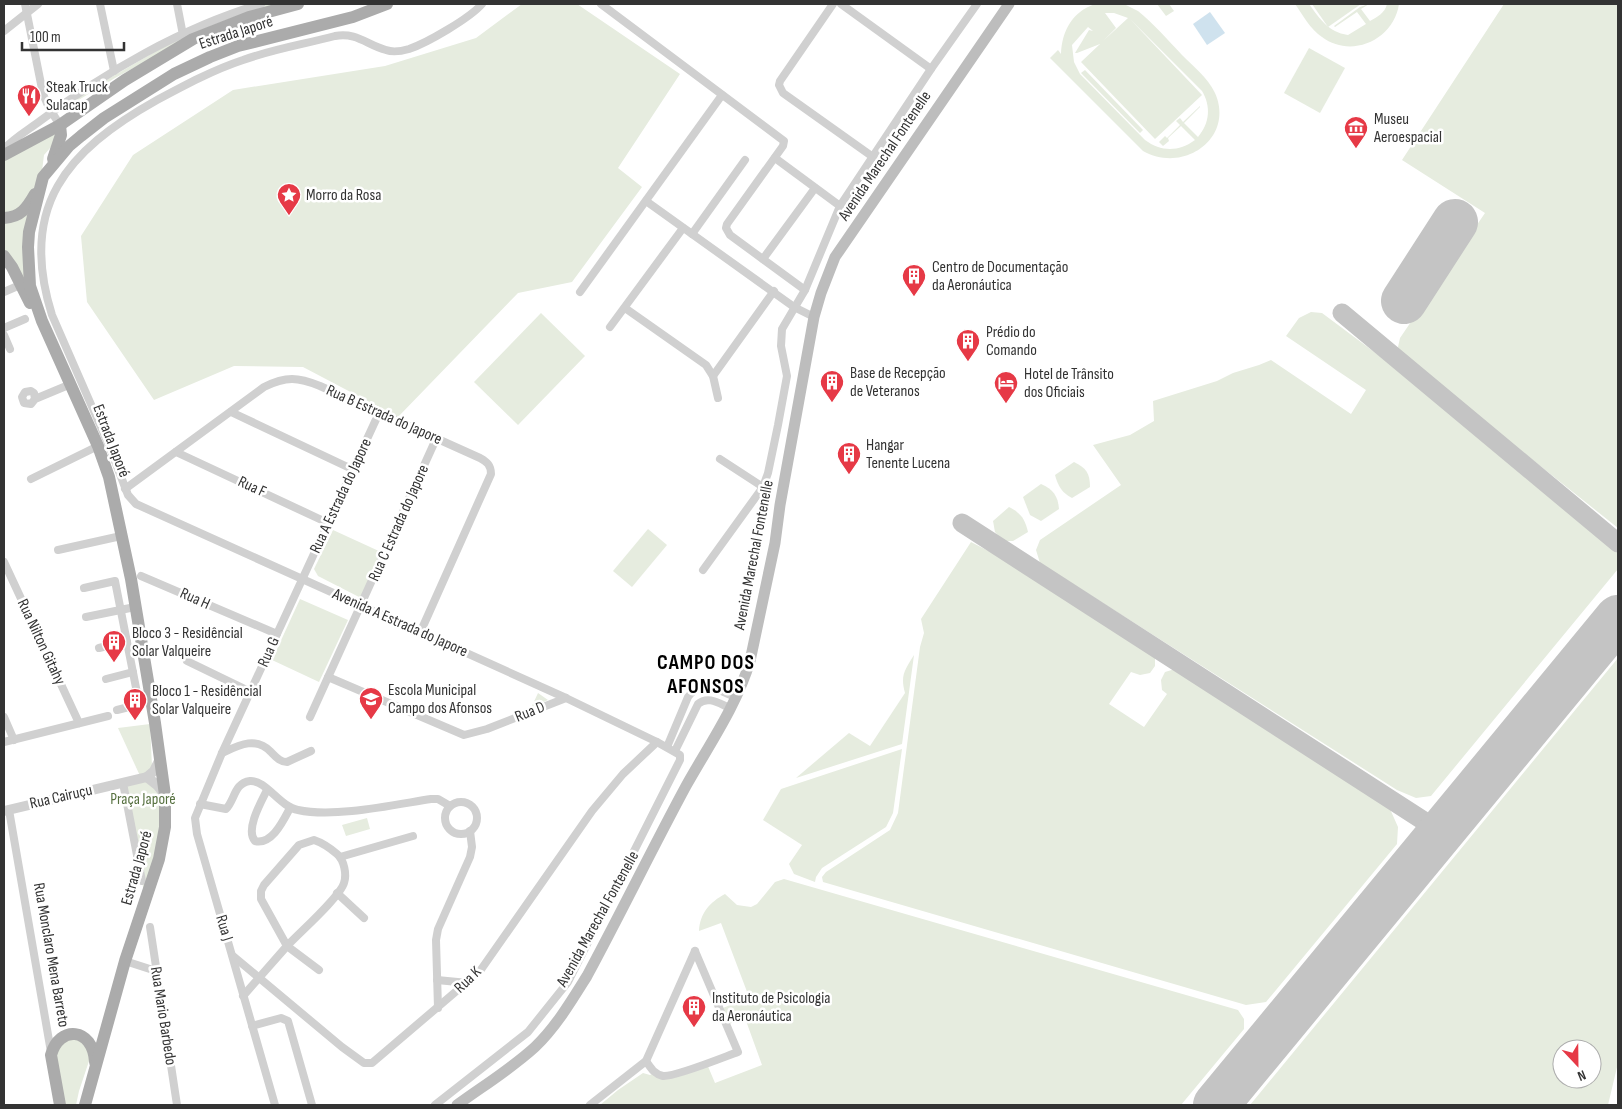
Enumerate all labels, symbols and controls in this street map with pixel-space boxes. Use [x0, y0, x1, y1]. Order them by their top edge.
street label: Estrada Japoré [197, 12, 275, 54]
scale bar [22, 20, 125, 52]
text: 100 m [30, 28, 61, 47]
place label: Steak Truck Sulacap [46, 78, 108, 115]
restaurant icon: Steak Truck Sulacap [16, 83, 42, 117]
street label: Avenida Marechal Fontenelle [834, 88, 935, 225]
place label: Museu Aeroespacial [1373, 110, 1442, 147]
museum icon: Museu Aeroespacial [1343, 115, 1369, 149]
place icon: Morro da Rosa [276, 182, 302, 216]
place label: Morro da Rosa [306, 186, 381, 205]
place label: Centro de Documentação da Aeronáutica [932, 258, 1068, 295]
building icon: Centro de Documentação da Aeronáutica [901, 263, 927, 297]
place label: Prédio do Comando [986, 323, 1037, 360]
building icon: Prédio do Comando [955, 328, 981, 362]
place label: Base de Recepção de Veteranos [850, 364, 946, 401]
place label: Hotel de Trânsito dos Oficiais [1024, 365, 1114, 402]
building icon: Base de Recepção de Veteranos [819, 369, 845, 403]
hotel icon: Hotel de Trânsito dos Oficiais [993, 370, 1019, 404]
street label: Rua B Estrada do Japore [323, 381, 445, 449]
street label: Estrada Japoré [88, 402, 134, 480]
street label: Rua A Estrada do Japore [306, 436, 376, 556]
place label: Hangar Tenente Lucena [866, 436, 950, 473]
building icon: Hangar Tenente Lucena [836, 441, 862, 475]
street label: Rua C Estrada do Japore [365, 462, 433, 584]
street label: Rua F [235, 472, 269, 502]
street label: Avenida Marechal Fontenelle [730, 479, 778, 632]
street label: Rua H [177, 584, 213, 614]
street label: Avenida A Estrada do Japore [328, 584, 471, 661]
street label: Rua Nilton Gitahy [13, 596, 69, 688]
place label: Bloco 3 - Residêncial Solar Valqueire [132, 624, 243, 661]
building icon: Bloco 3 - Residêncial Solar Valqueire [101, 629, 127, 663]
street label: Rua G [254, 634, 284, 670]
district label: CAMPO DOS AFONSOS [657, 650, 755, 699]
place label: Escola Municipal Campo dos Afonsos [388, 681, 492, 718]
place label: Bloco 1 - Residêncial Solar Valqueire [152, 682, 262, 719]
school or university icon: Escola Municipal Campo dos Afonsos [358, 686, 384, 720]
building icon: Bloco 1 - Residêncial Solar Valqueire [122, 687, 148, 721]
street label: Rua D [512, 697, 548, 727]
street label: Rua Cairuçu [28, 781, 94, 813]
park label: Praça Japoré [110, 790, 176, 809]
street label: Estrada Japoré [117, 829, 157, 907]
street label: Avenida Marechal Fontenelle [552, 848, 643, 991]
street label: Rua Monclaro Mena Barreto [29, 881, 73, 1029]
street label: Rua J [211, 913, 237, 943]
street label: Rua K [451, 962, 486, 997]
street label: Rua Mario Barbedo [146, 965, 180, 1067]
place label: Instituto de Psicologia da Aeronáutica [712, 989, 830, 1026]
building icon: Instituto de Psicologia da Aeronáutica [681, 994, 707, 1028]
north arrow [1552, 1039, 1602, 1089]
text: N [1575, 1066, 1588, 1085]

